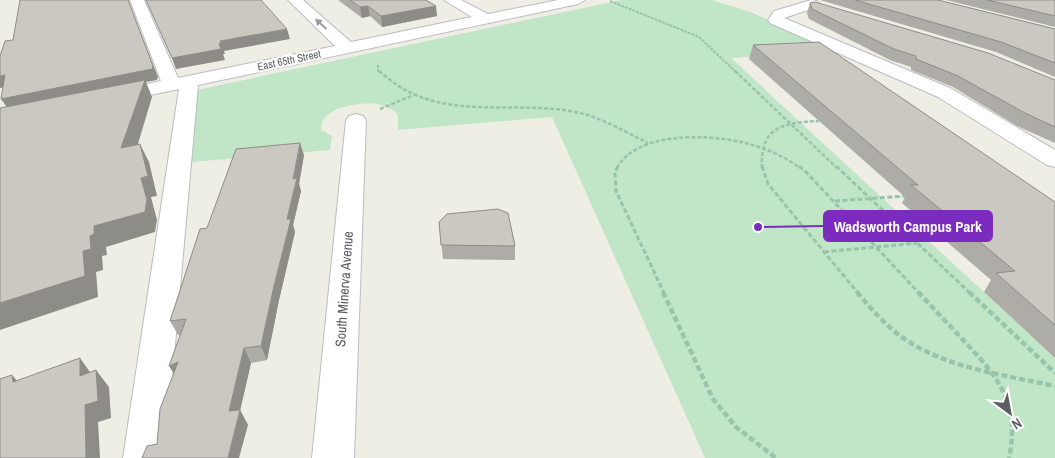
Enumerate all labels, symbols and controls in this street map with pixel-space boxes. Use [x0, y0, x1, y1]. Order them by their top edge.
one-way arrow [315, 18, 327, 30]
street label: East 65th Street [256, 46, 323, 74]
callout: Wadsworth Campus Park [824, 211, 992, 241]
text: Wadsworth Campus Park [834, 216, 982, 237]
street label: South Minerva Avenue [331, 231, 357, 347]
north arrow [985, 388, 1035, 438]
text: N [1009, 414, 1025, 434]

